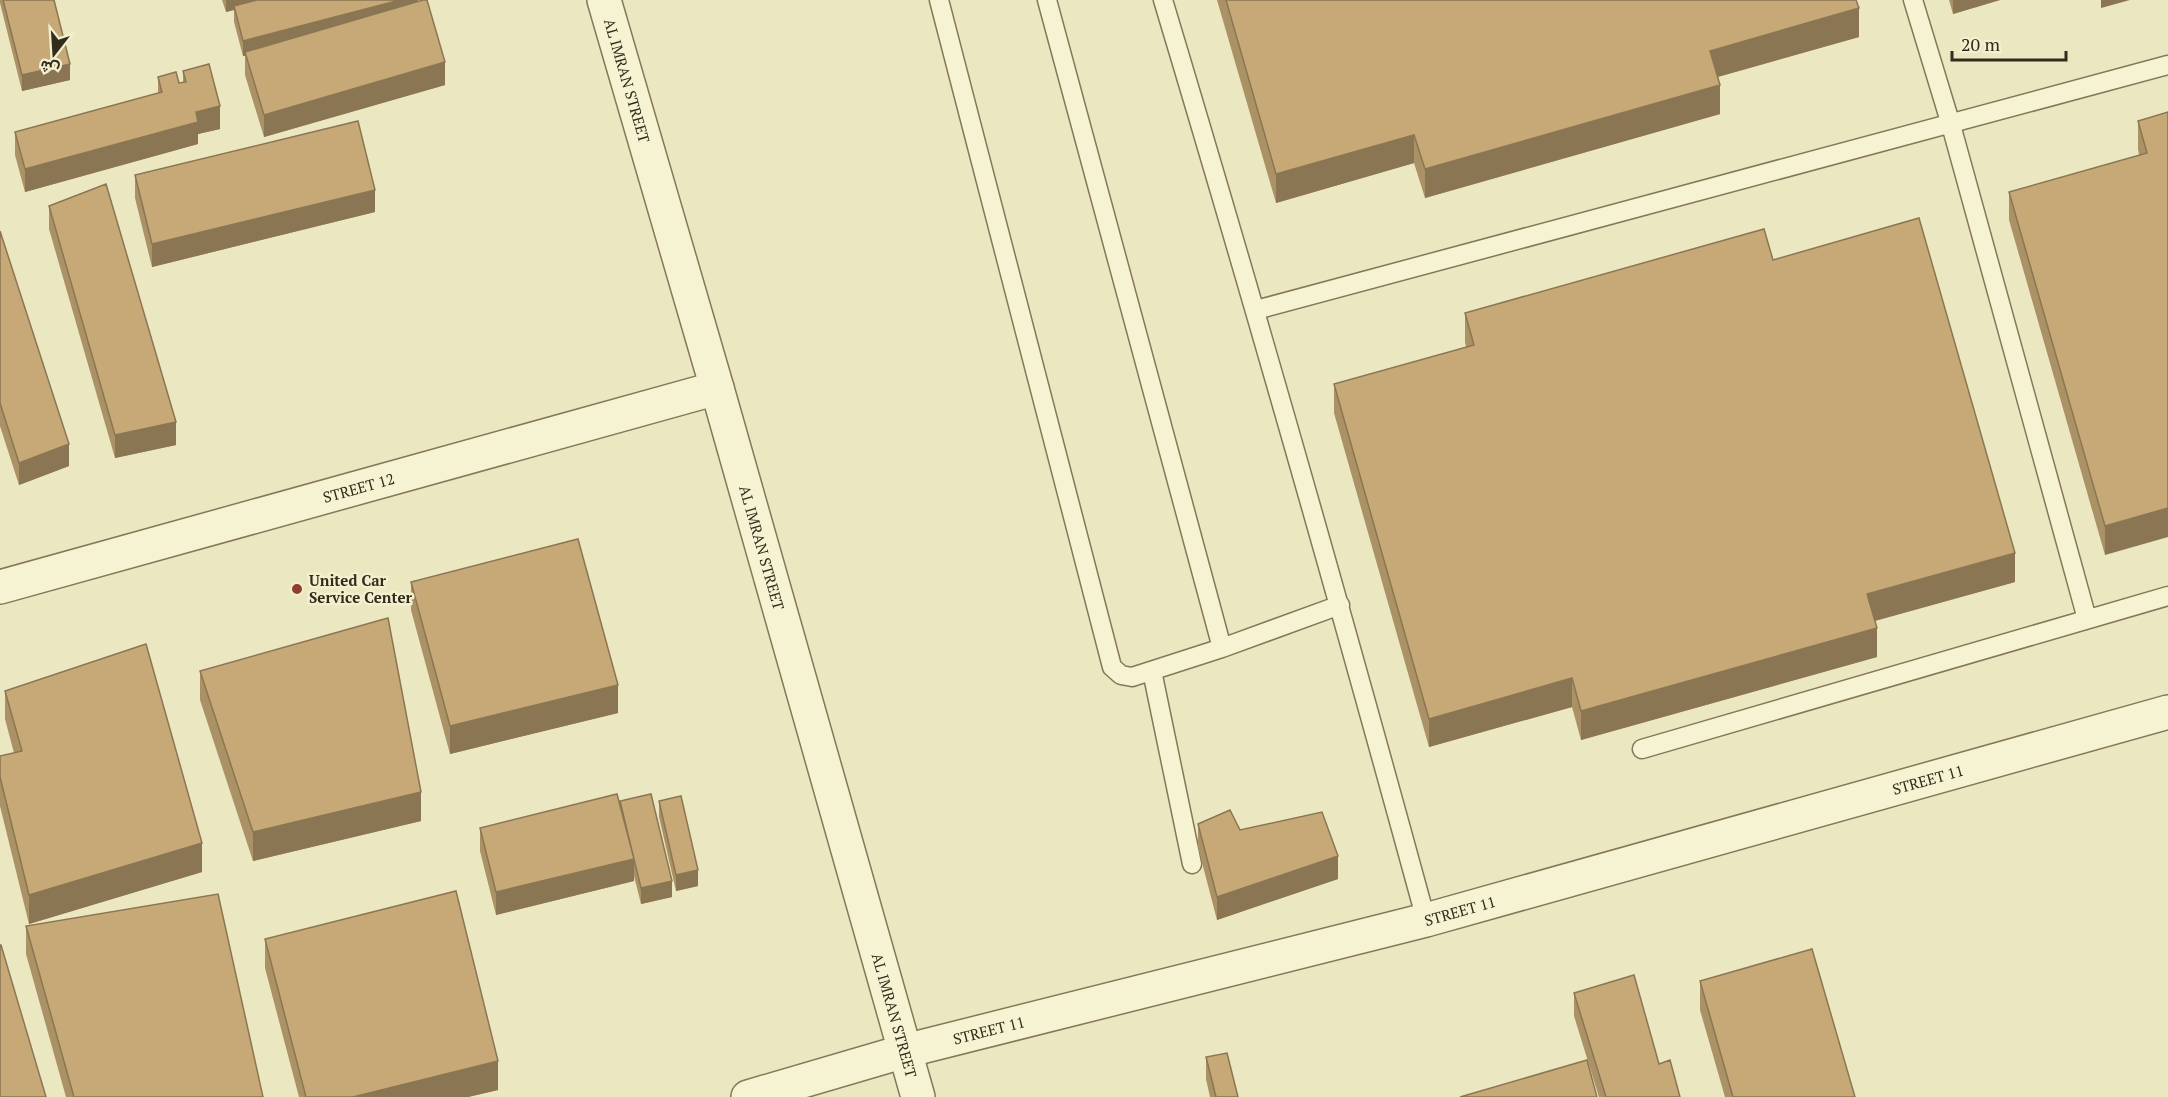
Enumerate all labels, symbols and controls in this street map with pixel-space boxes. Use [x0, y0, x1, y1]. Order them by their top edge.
street label: AL IMRAN STREET [600, 16, 655, 145]
north arrow [24, 24, 84, 84]
scale bar [1952, 24, 2066, 62]
text: 20 m [1961, 32, 2001, 56]
text: ش [37, 55, 62, 82]
street label: STREET 12 [320, 468, 396, 507]
street label: AL IMRAN STREET [735, 483, 789, 612]
place label: United Car Service Center [309, 570, 412, 607]
marker: United Car Service Center [290, 582, 304, 596]
street label: STREET 11 [1890, 760, 1966, 799]
street label: STREET 11 [1422, 891, 1498, 930]
street label: AL IMRAN STREET [868, 951, 922, 1080]
street label: STREET 11 [951, 1011, 1027, 1049]

